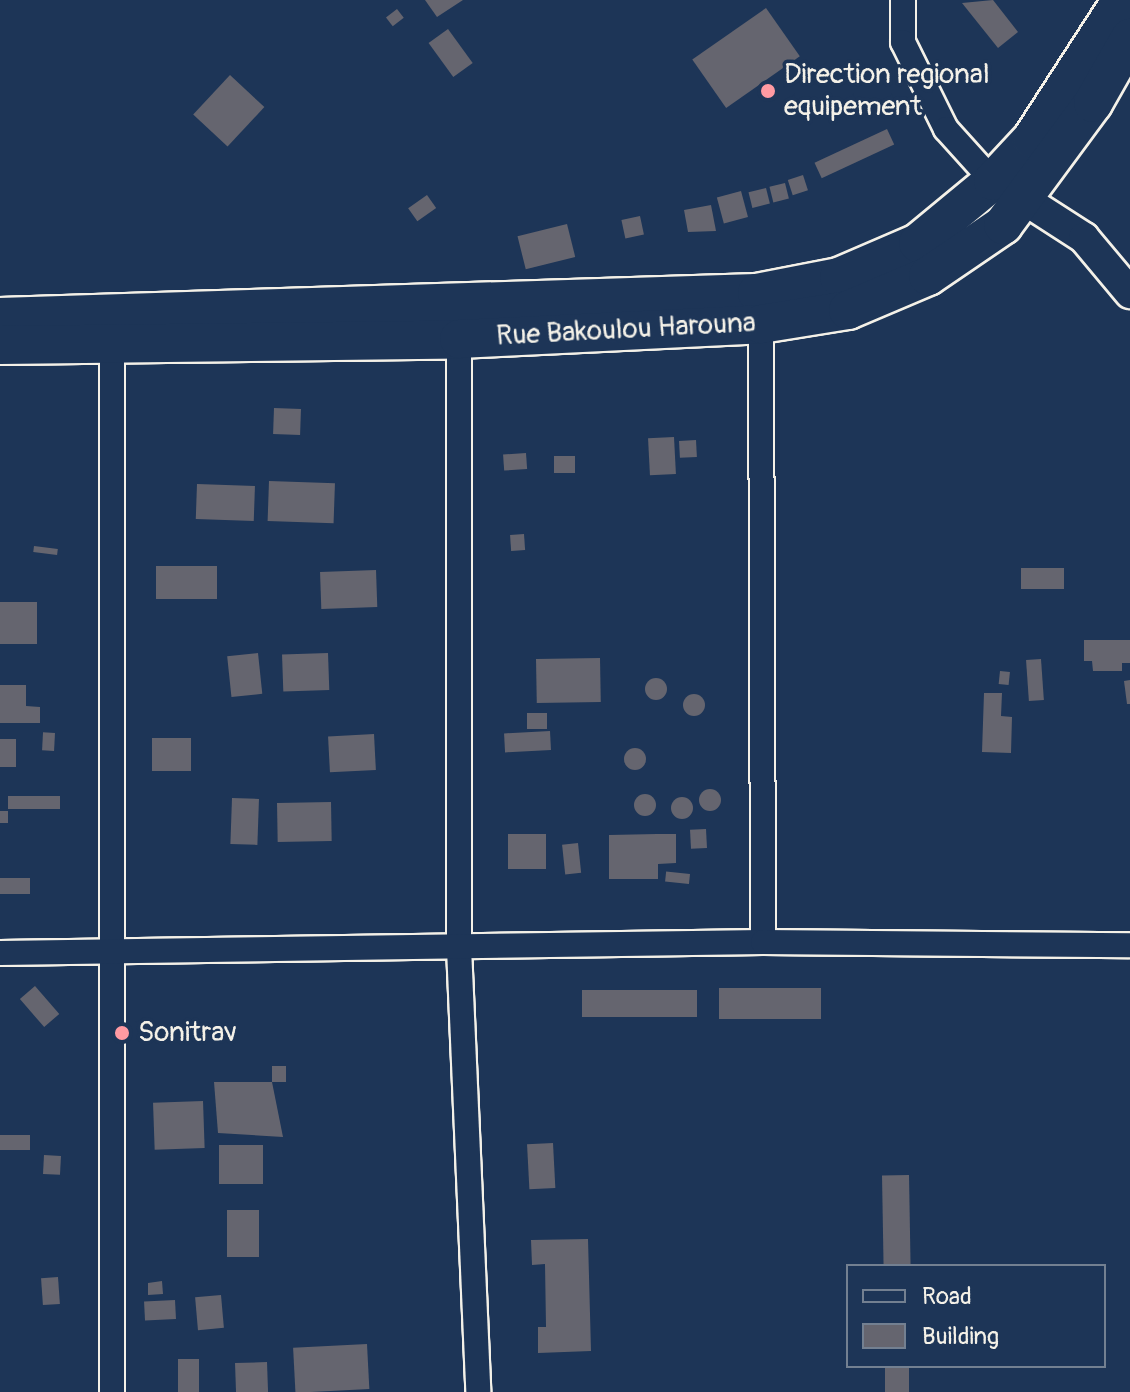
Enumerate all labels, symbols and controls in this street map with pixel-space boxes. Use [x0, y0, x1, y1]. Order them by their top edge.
place label: Direction regional equipement [784, 58, 990, 124]
marker: Direction regional equipement [759, 82, 777, 100]
street label: Rue Bakoulou Harouna [495, 306, 757, 354]
place label: Sonitrav [138, 1016, 237, 1050]
marker: Sonitrav [113, 1024, 131, 1042]
legend [846, 1264, 1106, 1368]
text: Road [922, 1282, 972, 1311]
text: Building [922, 1322, 999, 1351]

